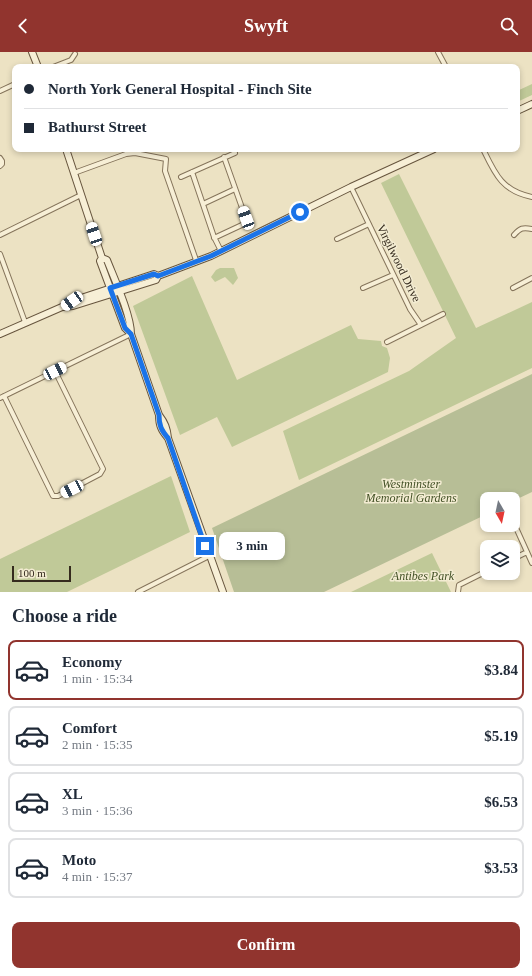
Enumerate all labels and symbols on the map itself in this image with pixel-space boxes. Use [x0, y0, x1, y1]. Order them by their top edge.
route start [291, 203, 309, 221]
car [236, 205, 256, 231]
car [85, 221, 103, 247]
street label: Virgilwood Drive [374, 222, 424, 304]
car [59, 289, 85, 313]
car [42, 360, 68, 382]
park label: Westminster Memorial Gardens [364, 477, 457, 505]
car [59, 478, 85, 500]
north arrow [480, 492, 520, 532]
callout: 3 min [219, 532, 285, 560]
route end [196, 537, 214, 555]
scale bar [12, 564, 71, 583]
park label: Antibes Park [391, 569, 455, 583]

